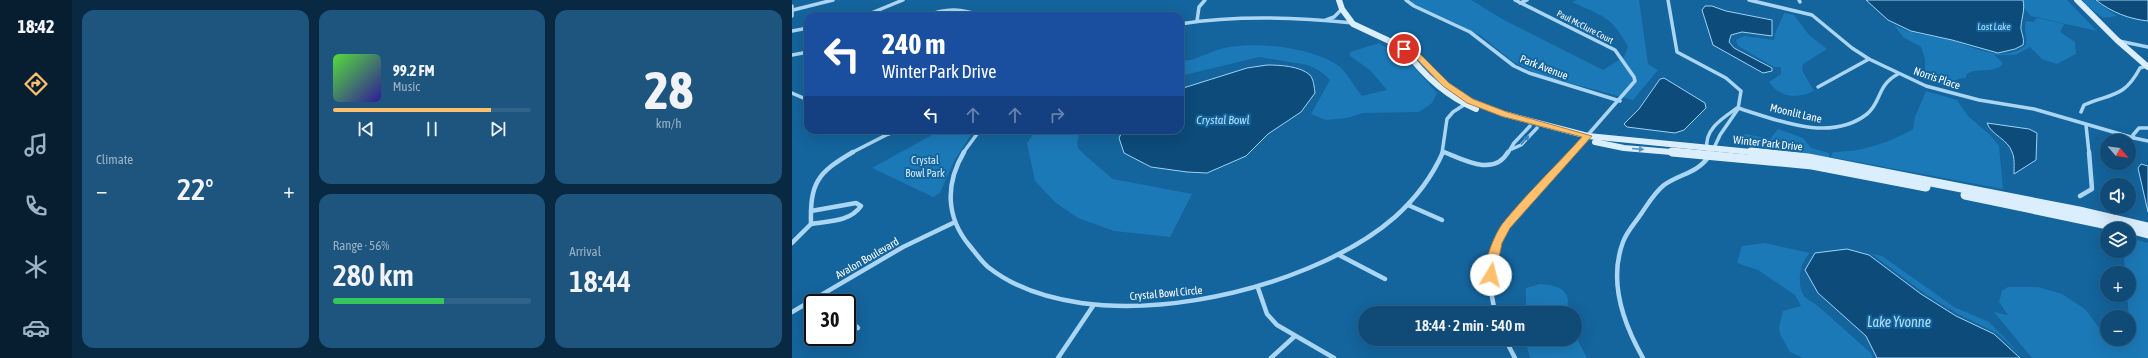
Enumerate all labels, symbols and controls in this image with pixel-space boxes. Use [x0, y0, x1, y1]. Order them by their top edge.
street label: Paul McClure Court [1555, 8, 1615, 46]
text: 18:42 [17, 16, 55, 37]
water label: Lost Lake [1977, 21, 2011, 32]
icon: left [816, 28, 868, 80]
text: 240 m [882, 28, 945, 60]
pin [1387, 32, 1421, 66]
icon: arrive [1393, 38, 1415, 60]
street label: Park Avenue [1518, 52, 1570, 82]
text: 28 [644, 60, 693, 120]
text: Winter Park Drive [882, 61, 996, 82]
text: 99.2 FM [393, 62, 435, 79]
street label: Norris Place [1912, 64, 1962, 92]
icon: directions [22, 70, 50, 98]
text: Music [393, 79, 420, 94]
street label: Moonlit Lane [1769, 101, 1823, 125]
icon: left [920, 104, 942, 126]
icon: ahead [962, 104, 984, 126]
icon: ahead [1004, 104, 1026, 126]
icon: right [1046, 104, 1068, 126]
water label: Crystal Bowl [1196, 113, 1250, 127]
text: km/h [656, 116, 682, 131]
icon: previous [355, 118, 377, 140]
icon: pause [421, 118, 443, 140]
icon: next [487, 118, 509, 140]
icon: music [22, 131, 50, 159]
street label: Winter Park Drive [1733, 133, 1803, 153]
north arrow [2100, 134, 2136, 170]
map controls [2100, 134, 2136, 346]
one-way arrow [1520, 135, 1530, 145]
one-way arrow [1632, 146, 1644, 153]
text: Climate [96, 152, 133, 167]
park label: Crystal Bowl Park [905, 154, 945, 179]
text: 22° [177, 172, 214, 206]
text: − [96, 177, 107, 203]
text: + [283, 177, 295, 203]
button: sound [2100, 178, 2136, 214]
icon: phone [22, 192, 50, 220]
button: layers [2100, 222, 2136, 258]
street label: Avalon Boulevard [833, 235, 901, 281]
text: Range · 56% [333, 238, 389, 253]
text: Arrival [569, 244, 601, 259]
icon: climate [22, 253, 50, 281]
position arrow [1470, 254, 1512, 296]
text: 280 km [333, 258, 414, 292]
text: 18:44 [569, 264, 631, 298]
button: + [2100, 266, 2136, 302]
street label: Crystal Bowl Circle [1129, 284, 1203, 302]
speed limit sign: 30 [804, 294, 856, 346]
button: − [2100, 310, 2136, 346]
icon: car [22, 314, 50, 342]
water label: Lake Yvonne [1867, 314, 1931, 330]
text: 18:44 · 2 min · 540 m [1415, 317, 1525, 334]

